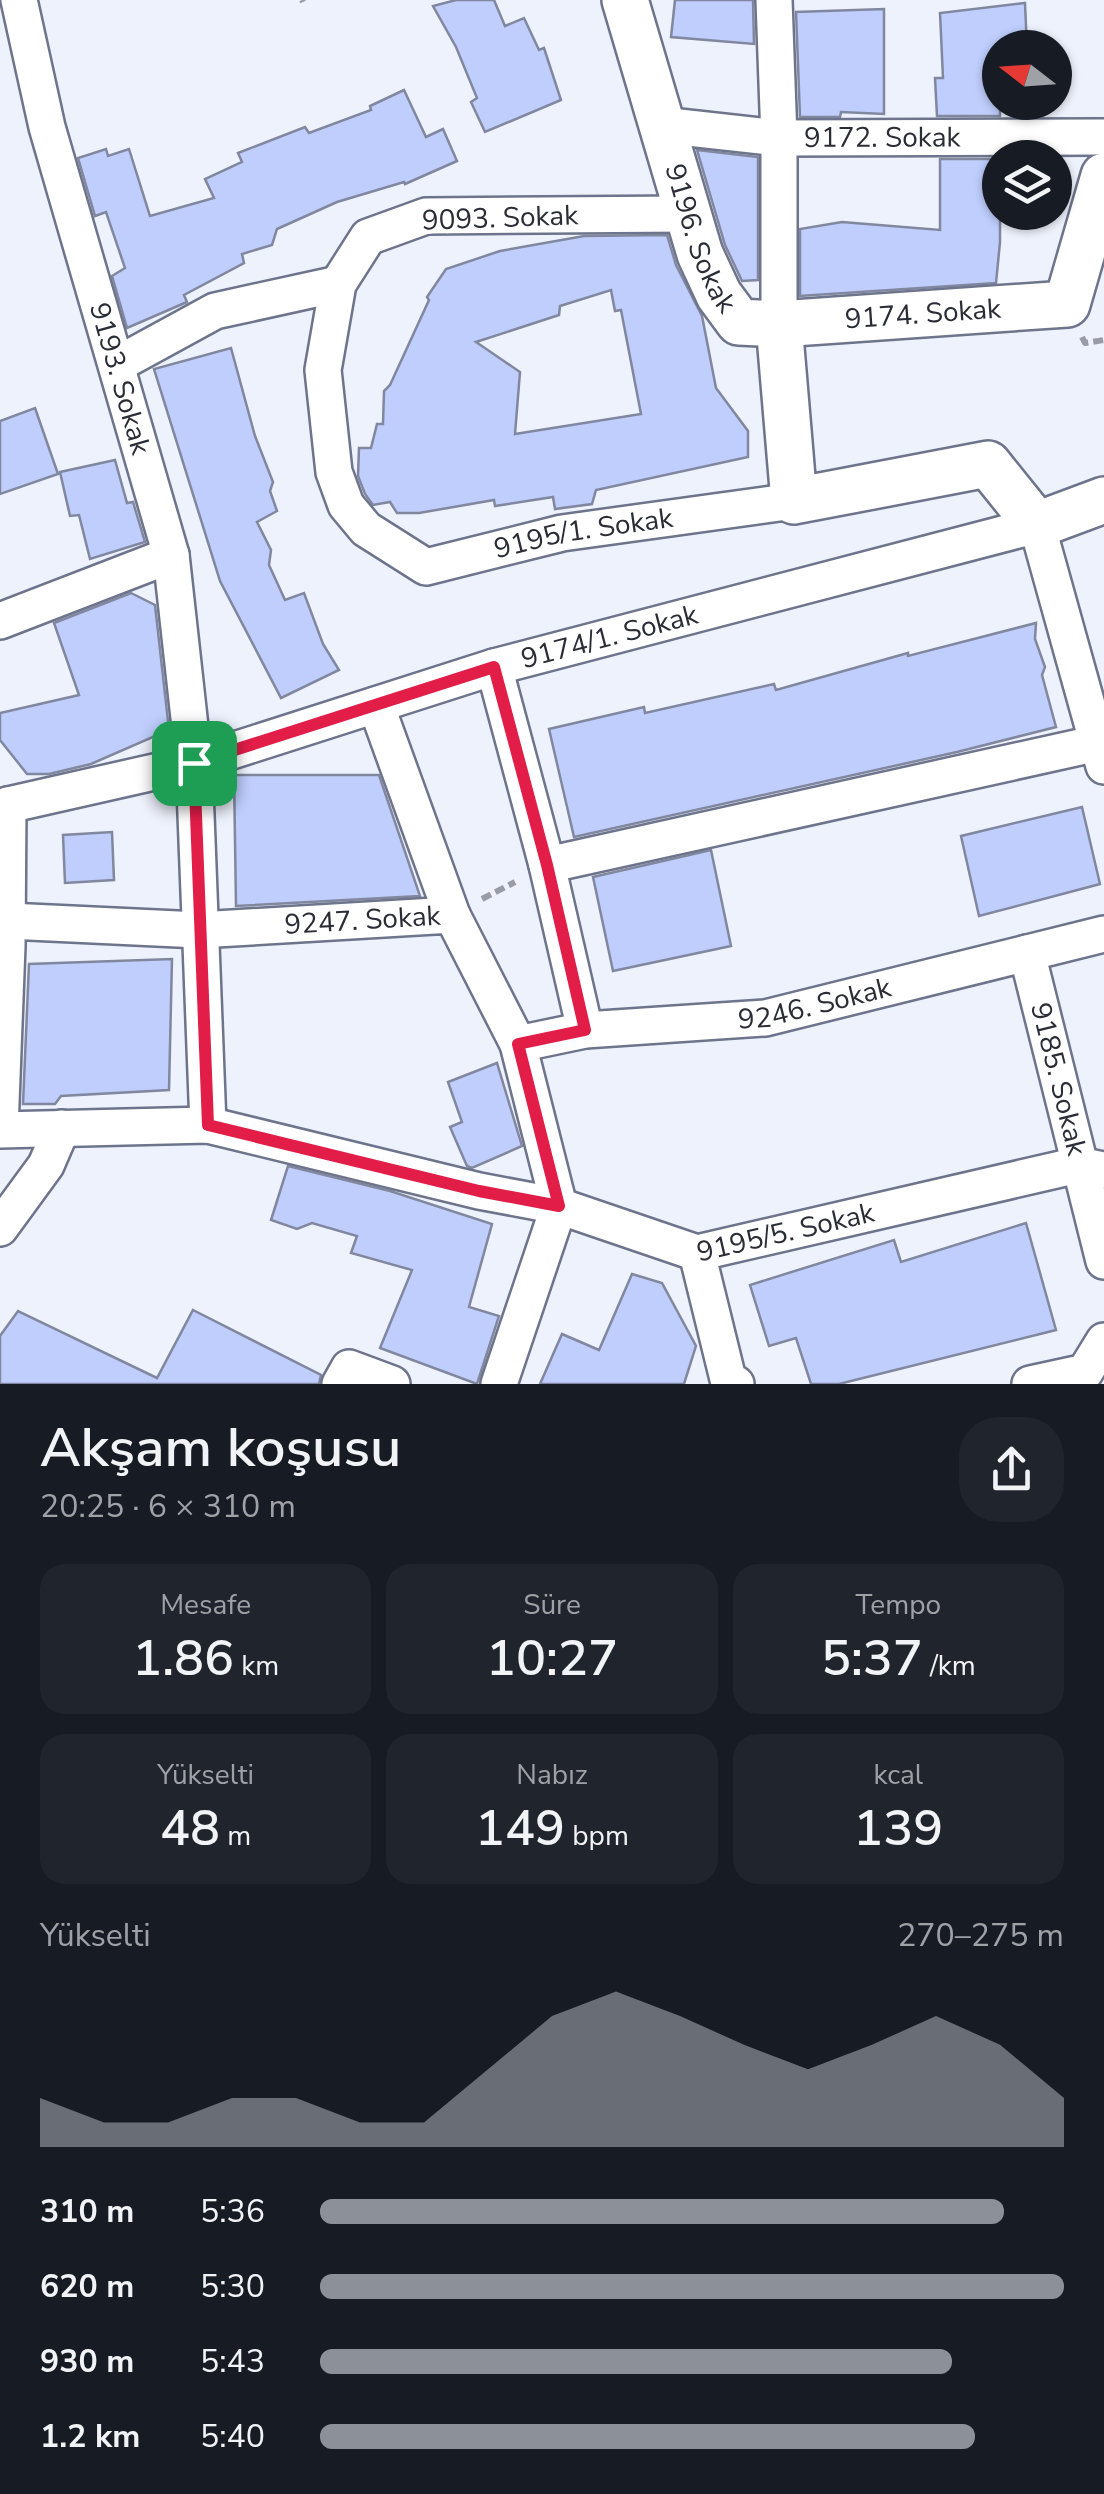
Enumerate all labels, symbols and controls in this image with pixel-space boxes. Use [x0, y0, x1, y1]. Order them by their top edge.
north arrow [982, 30, 1072, 120]
map controls [982, 30, 1072, 230]
street label: 9172. Sokak [804, 118, 962, 157]
button: layers [982, 140, 1072, 230]
street label: 9196. Sokak [655, 159, 746, 322]
street label: 9093. Sokak [421, 196, 580, 240]
street label: 9174. Sokak [844, 290, 1003, 338]
street label: 9193. Sokak [80, 298, 160, 460]
street label: 9195/1. Sokak [490, 499, 676, 568]
street label: 9174/1. Sokak [517, 595, 703, 678]
pin [152, 721, 237, 806]
icon: arrive [167, 736, 222, 791]
street label: 9247. Sokak [283, 897, 443, 944]
street label: 9246. Sokak [737, 968, 896, 1039]
street label: 9185. Sokak [1021, 999, 1096, 1161]
street label: 9195/5. Sokak [693, 1193, 879, 1271]
text: Akşam koşusu [40, 1410, 401, 1485]
button: share [959, 1417, 1064, 1522]
text: 20:25 · 6 × 310 m [40, 1485, 296, 1528]
text: Mesafe [160, 1586, 251, 1624]
text: Süre [523, 1586, 581, 1624]
text: Tempo [856, 1586, 941, 1624]
text: 1.86 [132, 1624, 234, 1693]
text: 10:27 [486, 1624, 618, 1693]
text: 5:37 [821, 1624, 923, 1693]
text: km [234, 1647, 279, 1685]
text: /km [923, 1647, 976, 1685]
text: Yükselti [157, 1756, 254, 1794]
text: Nabız [516, 1756, 588, 1794]
text: kcal [874, 1756, 923, 1794]
text: 48 [160, 1794, 220, 1863]
text: 149 [475, 1794, 565, 1863]
text: 139 [853, 1794, 943, 1863]
text: m [220, 1817, 251, 1855]
text: bpm [565, 1817, 629, 1855]
text: Yükselti [40, 1914, 151, 1957]
text: 270–275 m [897, 1914, 1064, 1957]
text: 310 m [40, 2190, 134, 2233]
text: 5:36 [200, 2190, 265, 2233]
text: 620 m [40, 2265, 134, 2308]
text: 5:30 [200, 2265, 265, 2308]
text: 930 m [40, 2340, 134, 2383]
text: 5:43 [200, 2340, 265, 2383]
text: 1.2 km [40, 2415, 140, 2458]
text: 5:40 [200, 2415, 265, 2458]

